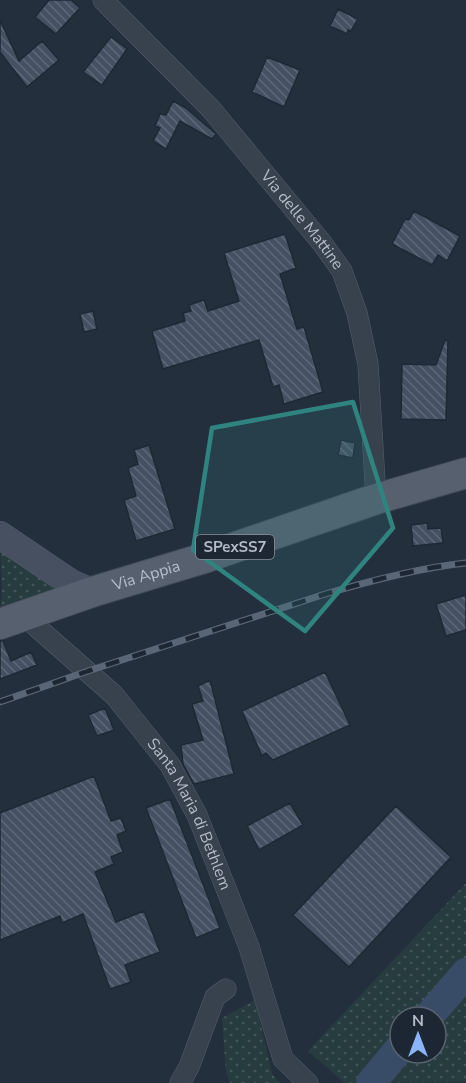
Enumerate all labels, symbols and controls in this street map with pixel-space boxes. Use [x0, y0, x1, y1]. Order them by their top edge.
street label: Via delle Mattine [255, 165, 349, 274]
road number: SPexSS7 [196, 535, 274, 559]
street label: Via Appia [109, 555, 183, 597]
street label: Santa Maria di Bethlem [142, 734, 236, 893]
north arrow [388, 1005, 448, 1065]
text: N [412, 1010, 424, 1032]

